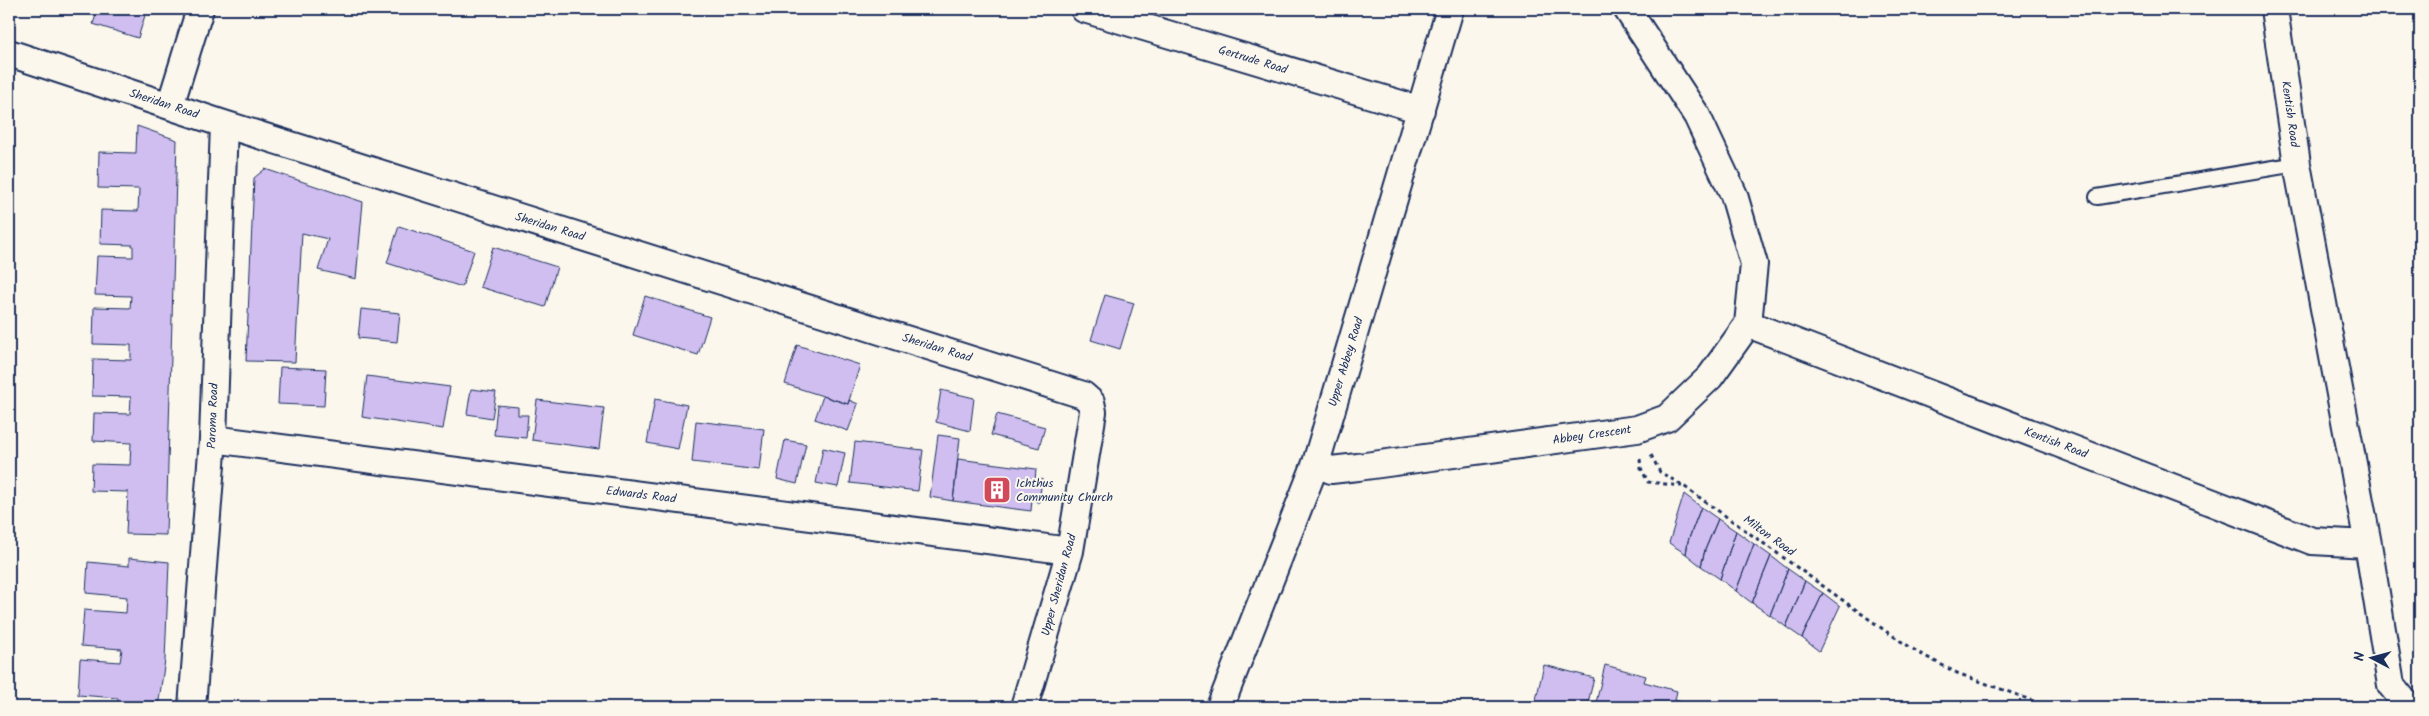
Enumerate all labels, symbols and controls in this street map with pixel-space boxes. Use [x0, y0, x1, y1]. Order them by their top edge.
street label: Gertrude Road [1216, 40, 1291, 80]
street label: Kentish Road [2276, 80, 2304, 149]
street label: Sheridan Road [127, 84, 202, 124]
street label: Sheridan Road [513, 207, 588, 247]
street label: Upper Abbey Road [1323, 314, 1369, 409]
street label: Sheridan Road [900, 328, 975, 368]
street label: Paroma Road [202, 382, 224, 449]
street label: Abbey Crescent [1551, 420, 1633, 450]
street label: Kentish Road [2021, 422, 2092, 464]
place label: Ichthus Community Church [1016, 474, 1113, 507]
building icon: Ichthus Community Church [982, 475, 1012, 505]
street label: Edwards Road [605, 481, 678, 509]
street label: Milton Road [1739, 510, 1800, 562]
street label: Upper Sheridan Road [1036, 531, 1082, 638]
north arrow [2346, 634, 2396, 684]
text: N [2349, 651, 2371, 662]

